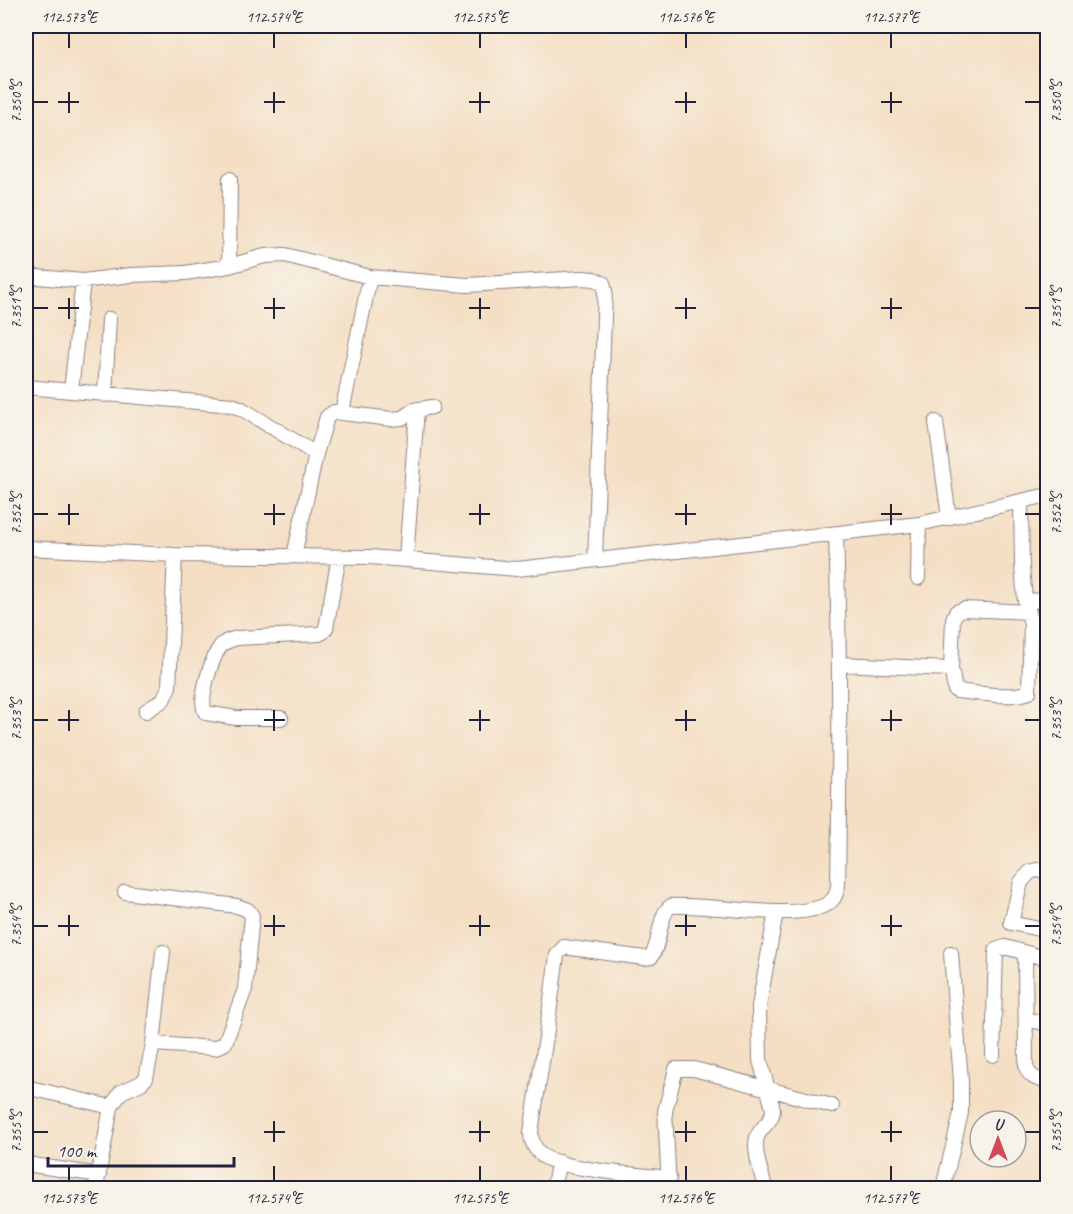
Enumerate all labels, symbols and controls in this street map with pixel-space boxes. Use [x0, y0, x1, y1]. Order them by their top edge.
text: 112.573°E [41, 8, 99, 27]
text: 112.574°E [246, 8, 304, 27]
text: 112.575°E [452, 8, 510, 27]
text: 112.576°E [658, 8, 716, 27]
text: 112.577°E [863, 8, 921, 27]
text: 7.350°S [7, 79, 26, 123]
text: 7.350°S [1047, 79, 1066, 123]
text: 7.351°S [7, 285, 26, 329]
text: 7.351°S [1047, 285, 1066, 329]
text: 7.352°S [7, 491, 26, 535]
text: 7.352°S [1047, 491, 1066, 535]
text: 7.353°S [7, 697, 26, 741]
text: 7.353°S [1047, 697, 1066, 741]
text: 7.354°S [7, 903, 26, 947]
text: 7.354°S [1047, 903, 1066, 947]
text: 7.355°S [7, 1109, 26, 1153]
north arrow [968, 1109, 1028, 1169]
text: 7.355°S [1047, 1109, 1066, 1153]
text: U [994, 1115, 1005, 1135]
scale bar [48, 1130, 234, 1168]
text: 100 m [57, 1140, 98, 1162]
text: 112.573°E [41, 1189, 99, 1208]
text: 112.574°E [246, 1189, 304, 1208]
text: 112.575°E [452, 1189, 510, 1208]
text: 112.576°E [658, 1189, 716, 1208]
text: 112.577°E [863, 1189, 921, 1208]

